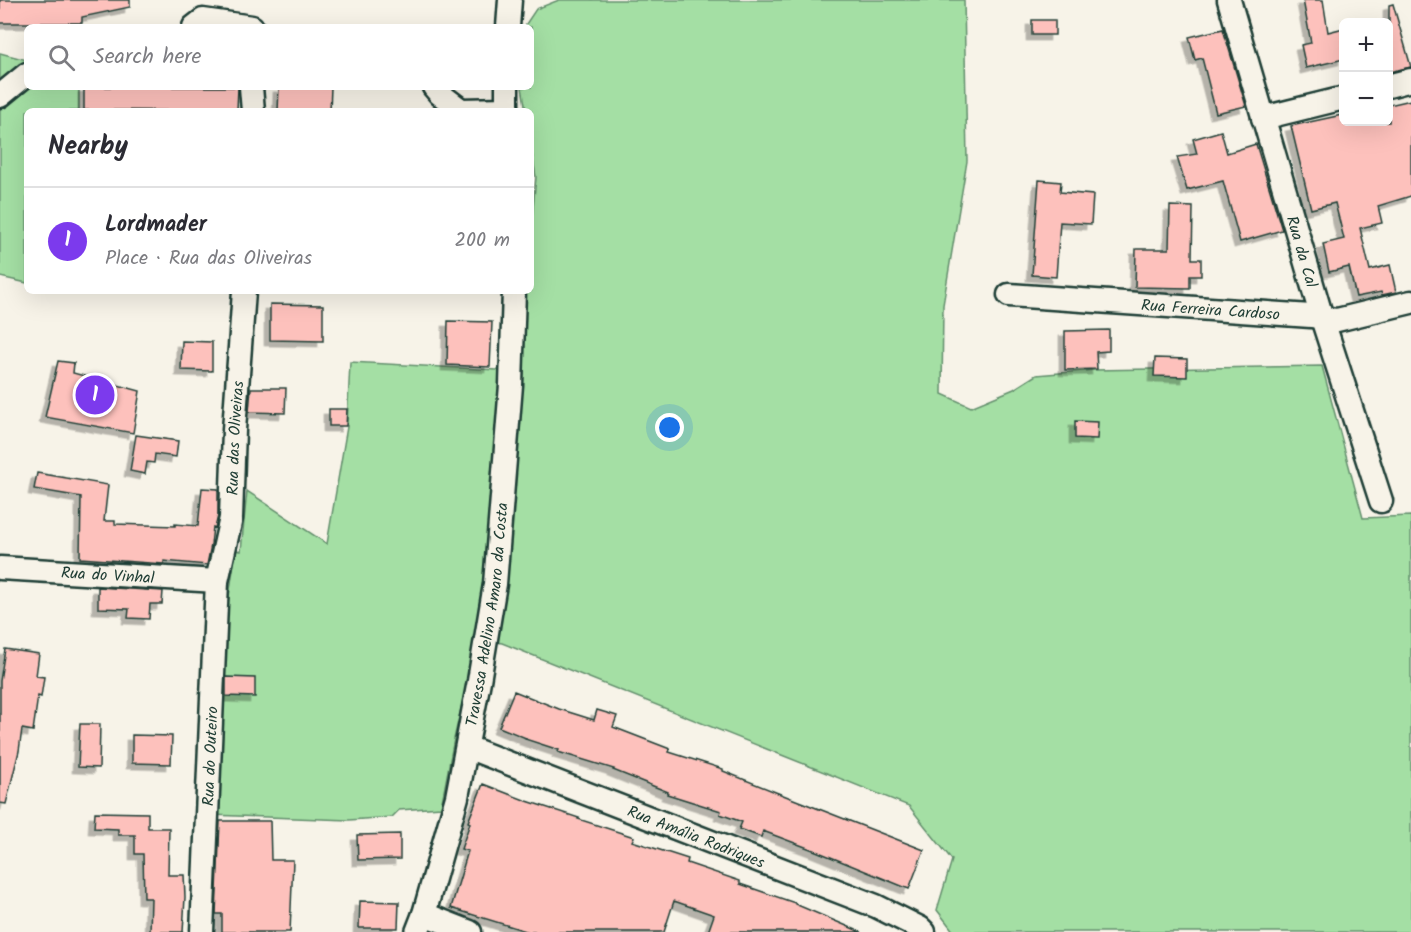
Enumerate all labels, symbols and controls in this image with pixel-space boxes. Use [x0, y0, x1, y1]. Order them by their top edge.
map controls [1339, 18, 1393, 126]
button: + [1339, 18, 1393, 72]
search box [24, 24, 534, 90]
text: Search here [93, 40, 201, 75]
icon: search [45, 41, 78, 74]
button: − [1339, 72, 1393, 126]
text: Nearby [48, 126, 128, 168]
text: Lordmader [105, 208, 207, 243]
street label: Rua da Cal [1279, 213, 1324, 291]
text: 1 [64, 225, 71, 257]
text: 200 m [454, 225, 510, 257]
text: Place · Rua das Oliveiras [105, 243, 312, 275]
street label: Rua Ferreira Cardoso [1140, 293, 1281, 328]
pin: 1 [76, 372, 115, 418]
street label: Rua das Oliveiras [221, 380, 252, 496]
your location [655, 413, 684, 442]
street label: Travessa Adelino Amaro da Costa [460, 502, 516, 729]
street label: Rua do Vinhal [60, 561, 155, 591]
street label: Rua do Outeiro [196, 706, 226, 807]
street label: Rua Amália Rodrigues [623, 799, 768, 876]

